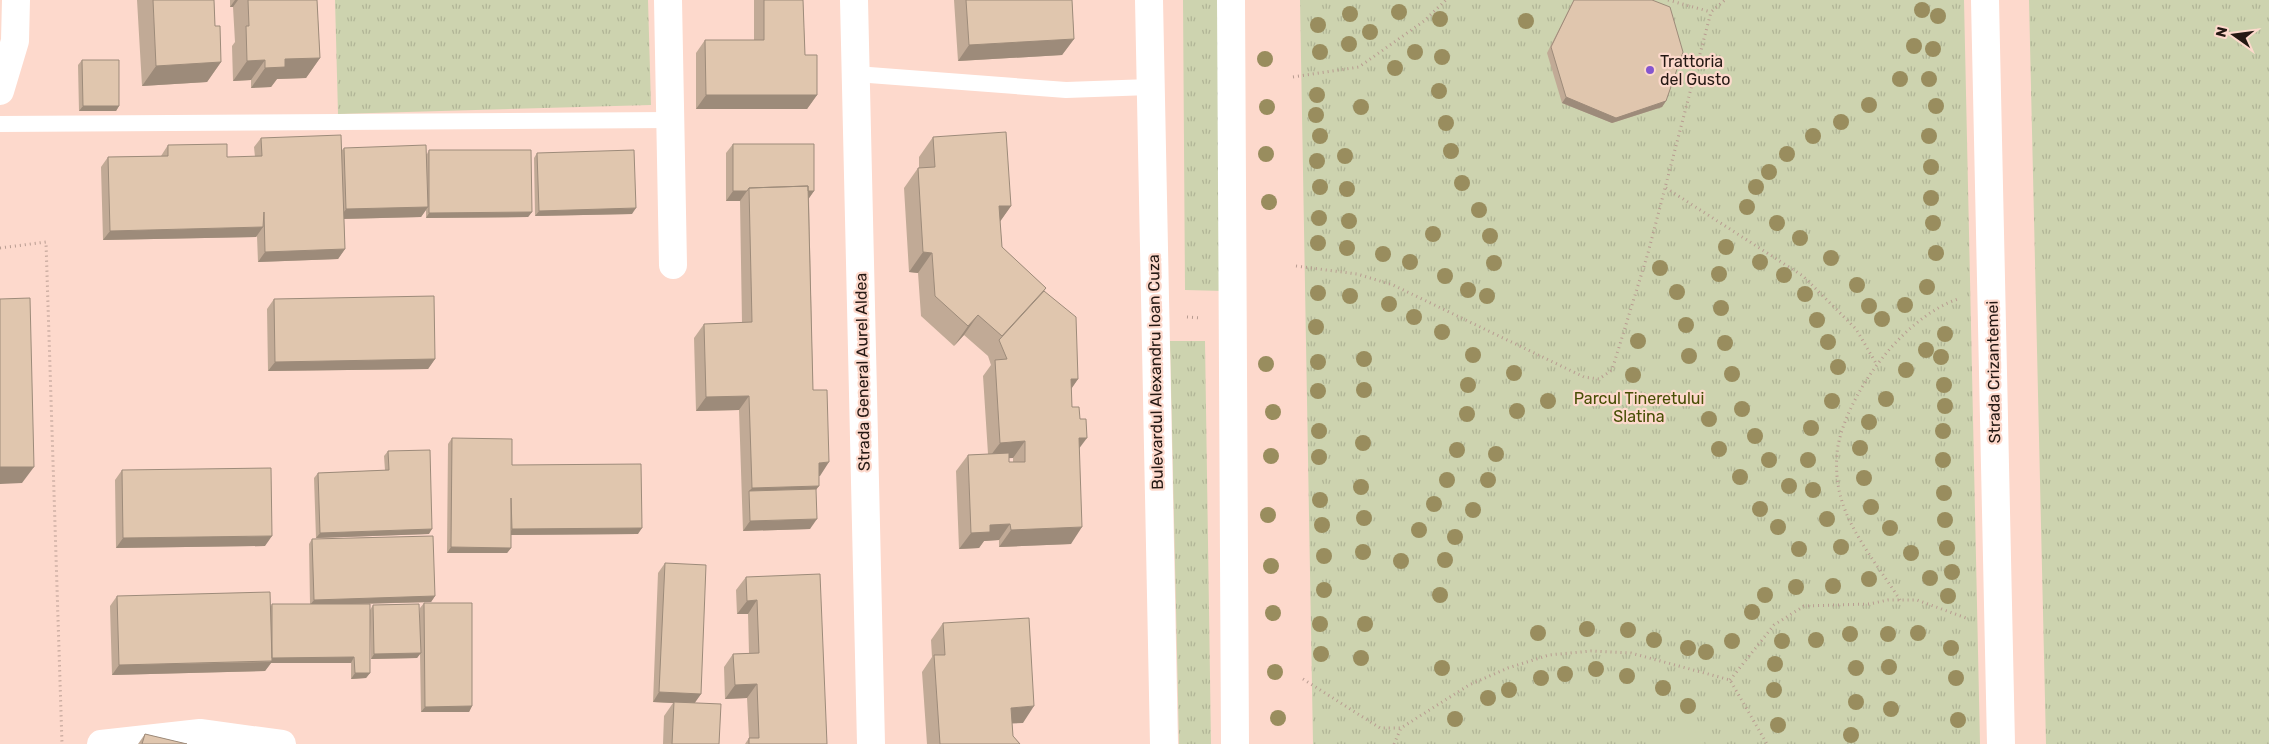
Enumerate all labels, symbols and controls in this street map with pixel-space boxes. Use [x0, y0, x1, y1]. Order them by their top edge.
north arrow [2209, 10, 2259, 60]
text: N [2212, 25, 2231, 39]
place label: Trattoria del Gusto [1660, 52, 1730, 89]
marker: Trattoria del Gusto [1644, 64, 1656, 76]
street label: Bulevardul Alexandru Ioan Cuza [1144, 254, 1167, 490]
street label: Strada General Aurel Aldea [851, 273, 874, 471]
street label: Strada Crizantemei [1983, 300, 2004, 443]
park label: Parcul Tineretului Slatina [1574, 389, 1704, 426]

